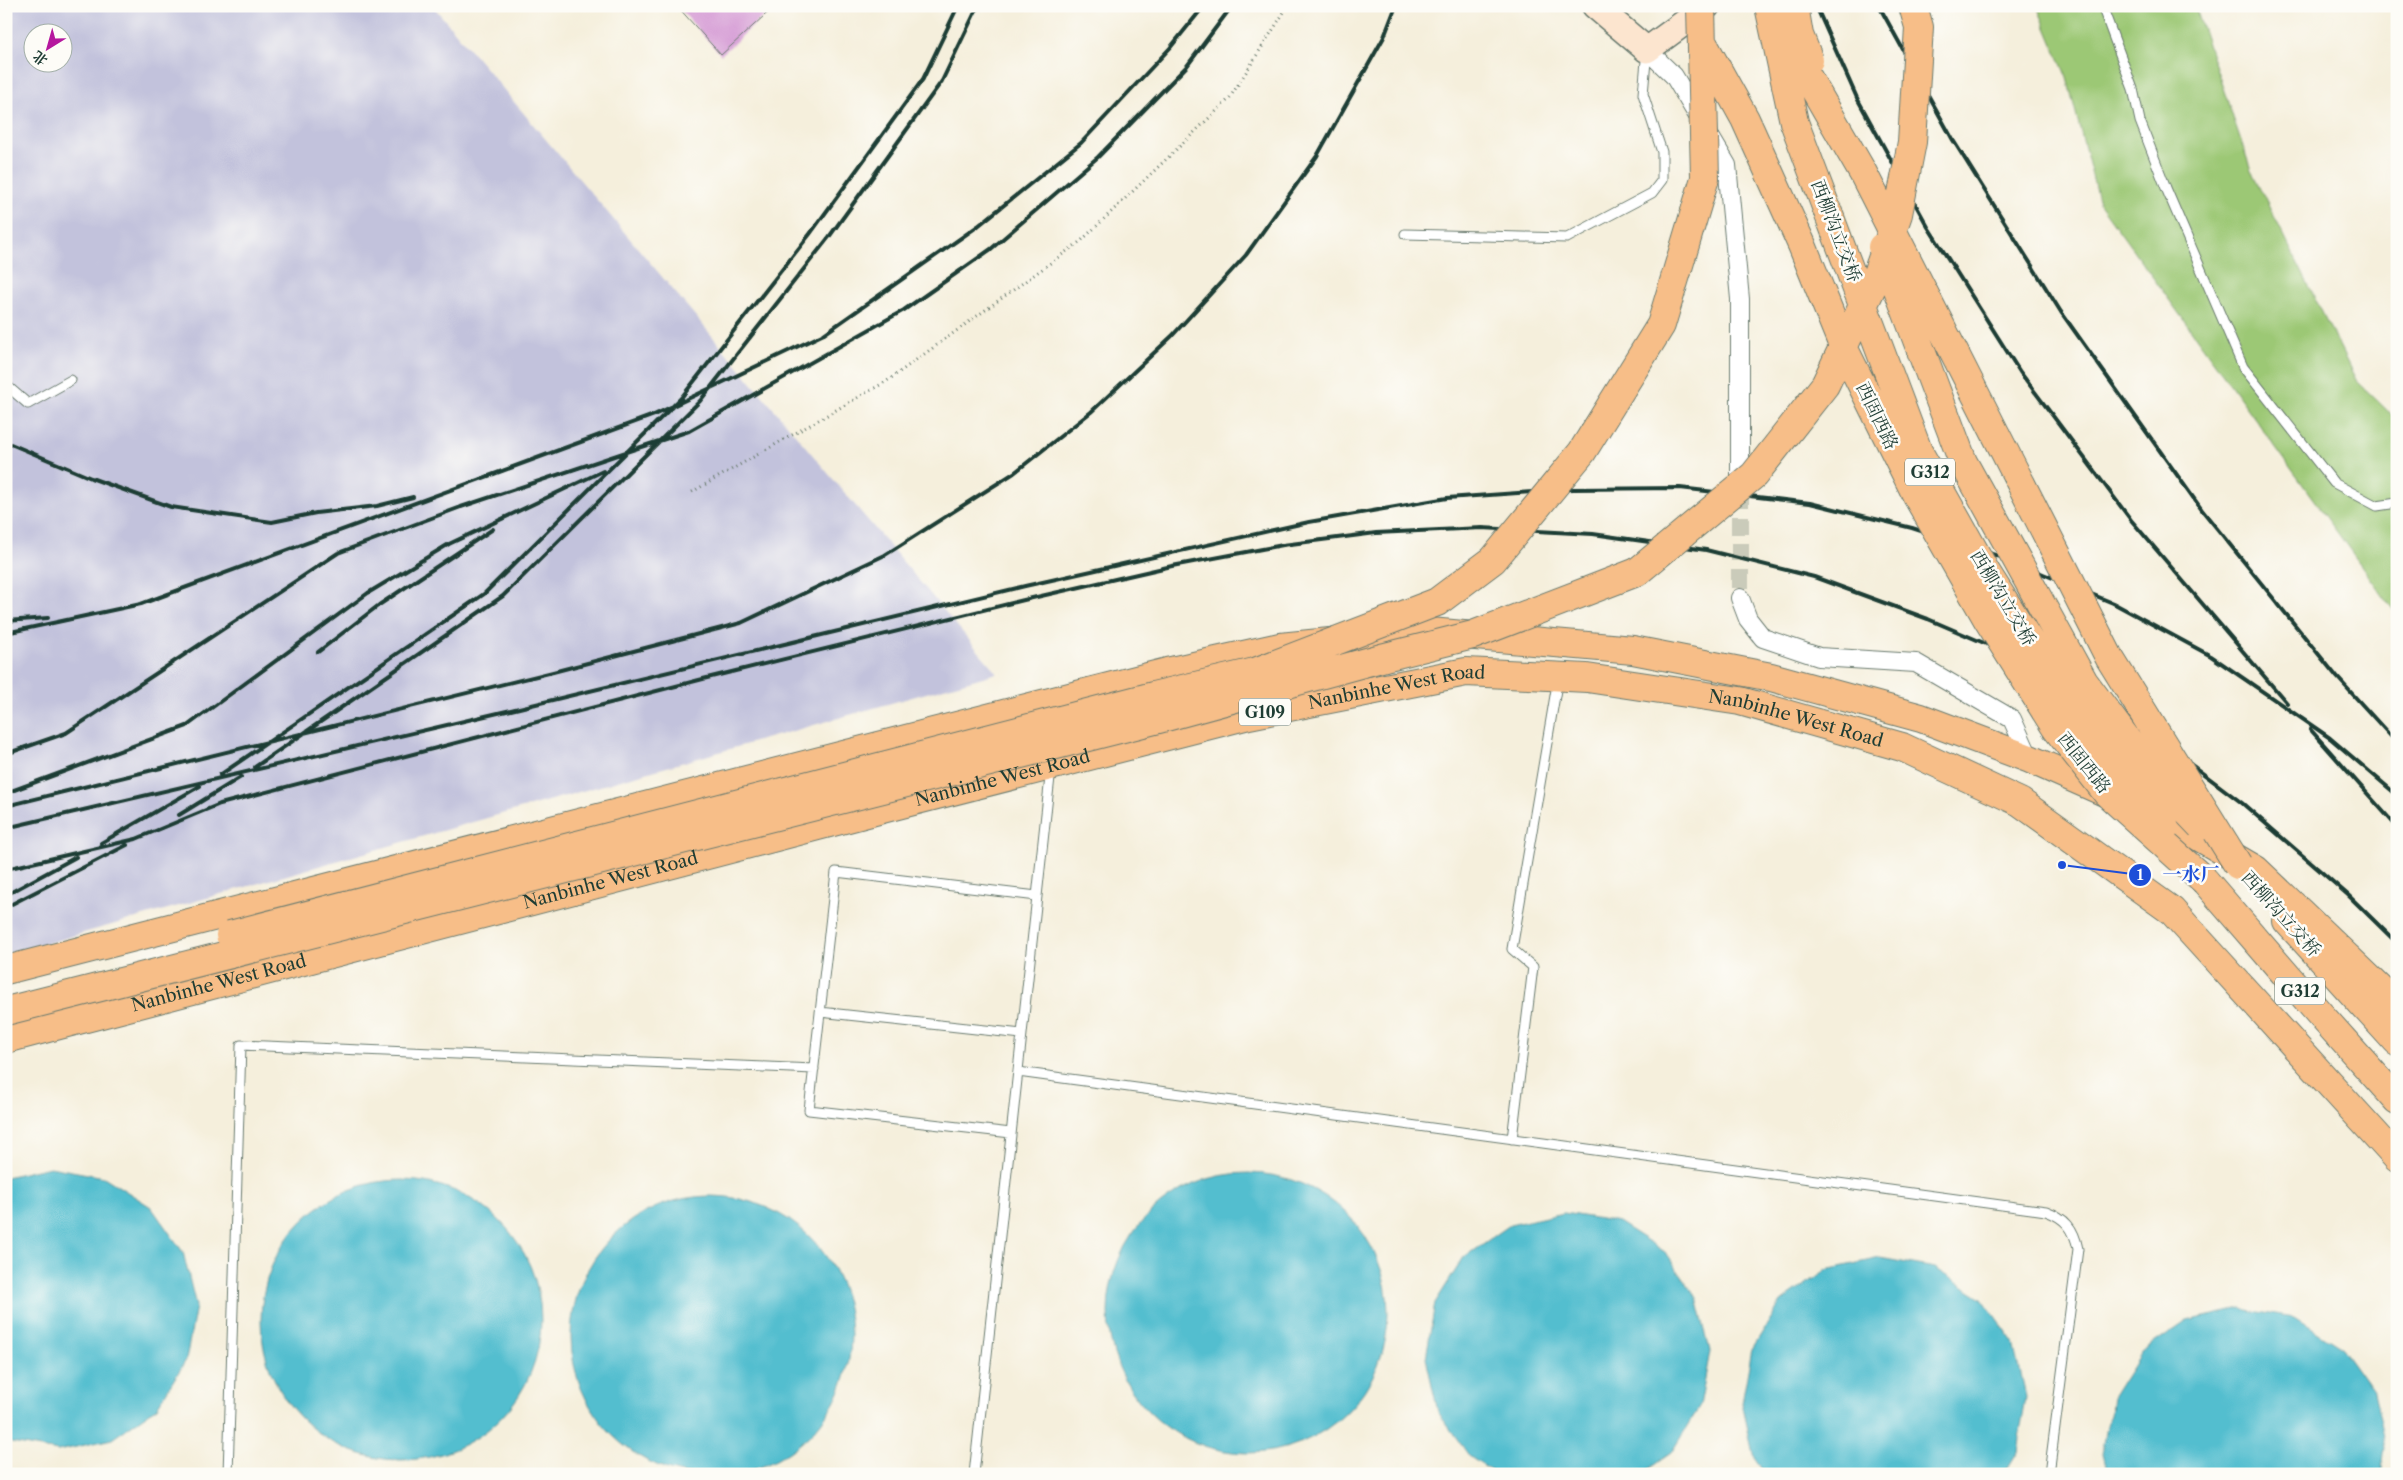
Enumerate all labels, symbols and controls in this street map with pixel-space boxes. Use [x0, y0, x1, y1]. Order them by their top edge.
north arrow [22, 22, 72, 72]
text: 北 [29, 47, 51, 70]
street label: 西柳沟立交桥 [1806, 177, 1866, 285]
street label: 西固西路 [1851, 379, 1903, 453]
road number: G312 [1905, 458, 1955, 486]
street label: 西柳沟立交桥 [1966, 546, 2040, 650]
street label: Nanbinhe West Road [1306, 661, 1486, 714]
street label: Nanbinhe West Road [1707, 685, 1886, 752]
road number: G109 [1239, 699, 1291, 726]
street label: 西固西路 [2053, 728, 2115, 798]
street label: Nanbinhe West Road [912, 745, 1092, 811]
street label: Nanbinhe West Road [521, 847, 700, 914]
callout: 一水厂 [2128, 858, 2230, 892]
text: 一水厂 [2162, 863, 2220, 886]
text: 1 [2137, 865, 2144, 884]
street label: 西柳沟立交桥 [2237, 867, 2325, 961]
street label: Nanbinhe West Road [129, 950, 309, 1017]
road number: G312 [2275, 978, 2325, 1004]

